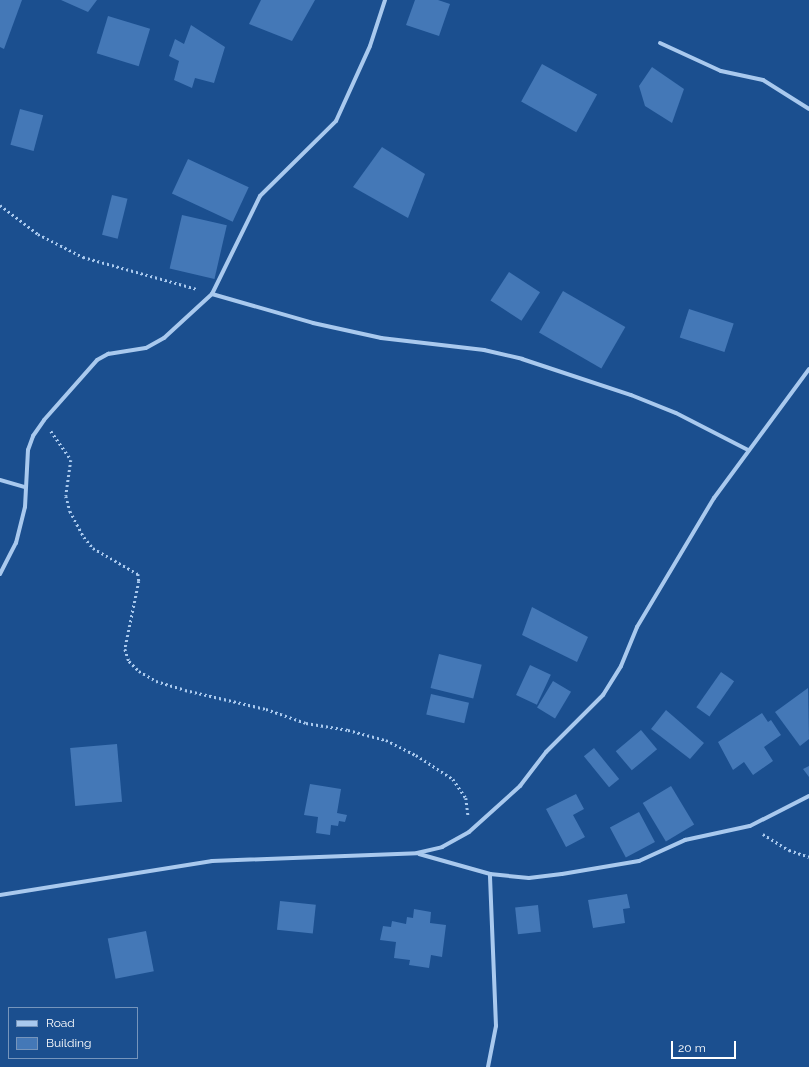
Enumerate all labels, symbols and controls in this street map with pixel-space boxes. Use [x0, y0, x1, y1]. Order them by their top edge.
legend [8, 1007, 138, 1059]
text: Road [46, 1016, 75, 1030]
scale bar [673, 1033, 738, 1059]
text: Building [46, 1036, 92, 1050]
text: 20 m [678, 1041, 706, 1055]

